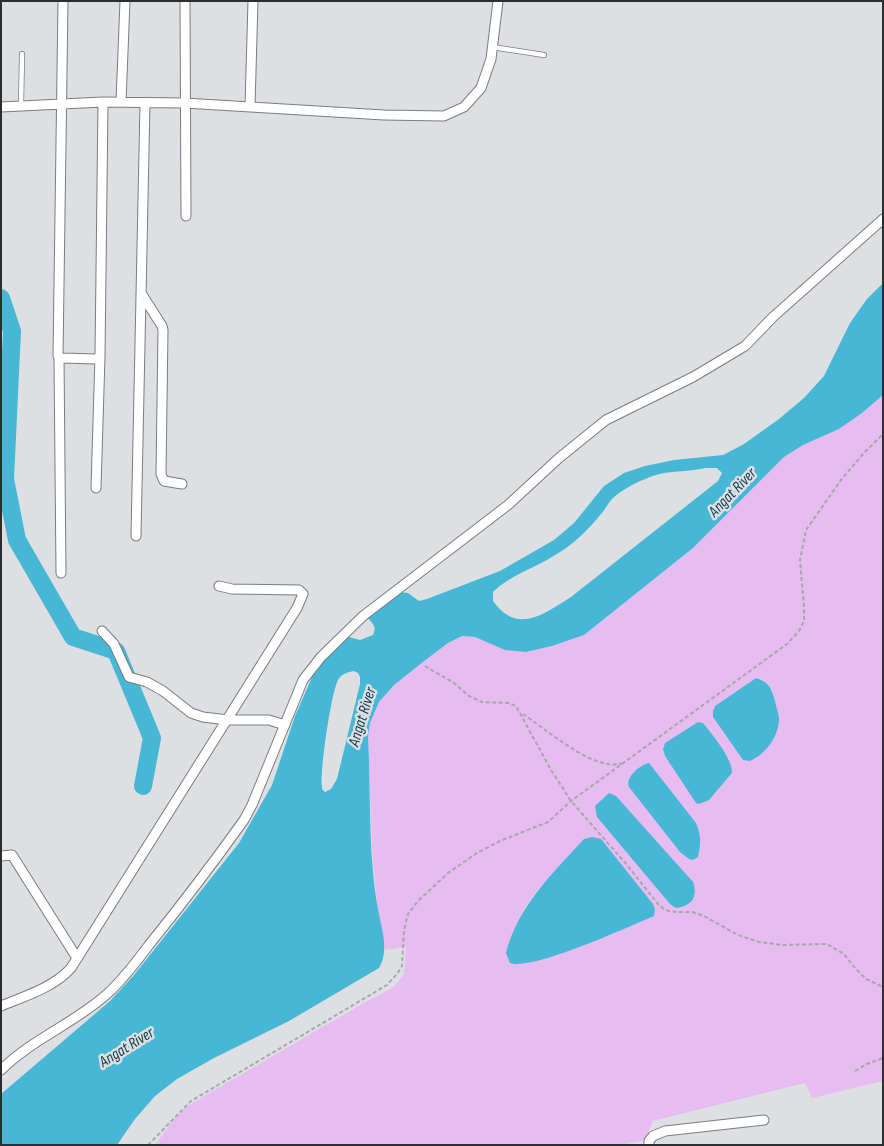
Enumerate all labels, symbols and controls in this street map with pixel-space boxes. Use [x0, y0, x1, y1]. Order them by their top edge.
water label: Angat River [705, 464, 761, 522]
water label: Angat River [345, 685, 381, 749]
water label: Angat River [96, 1024, 158, 1072]

